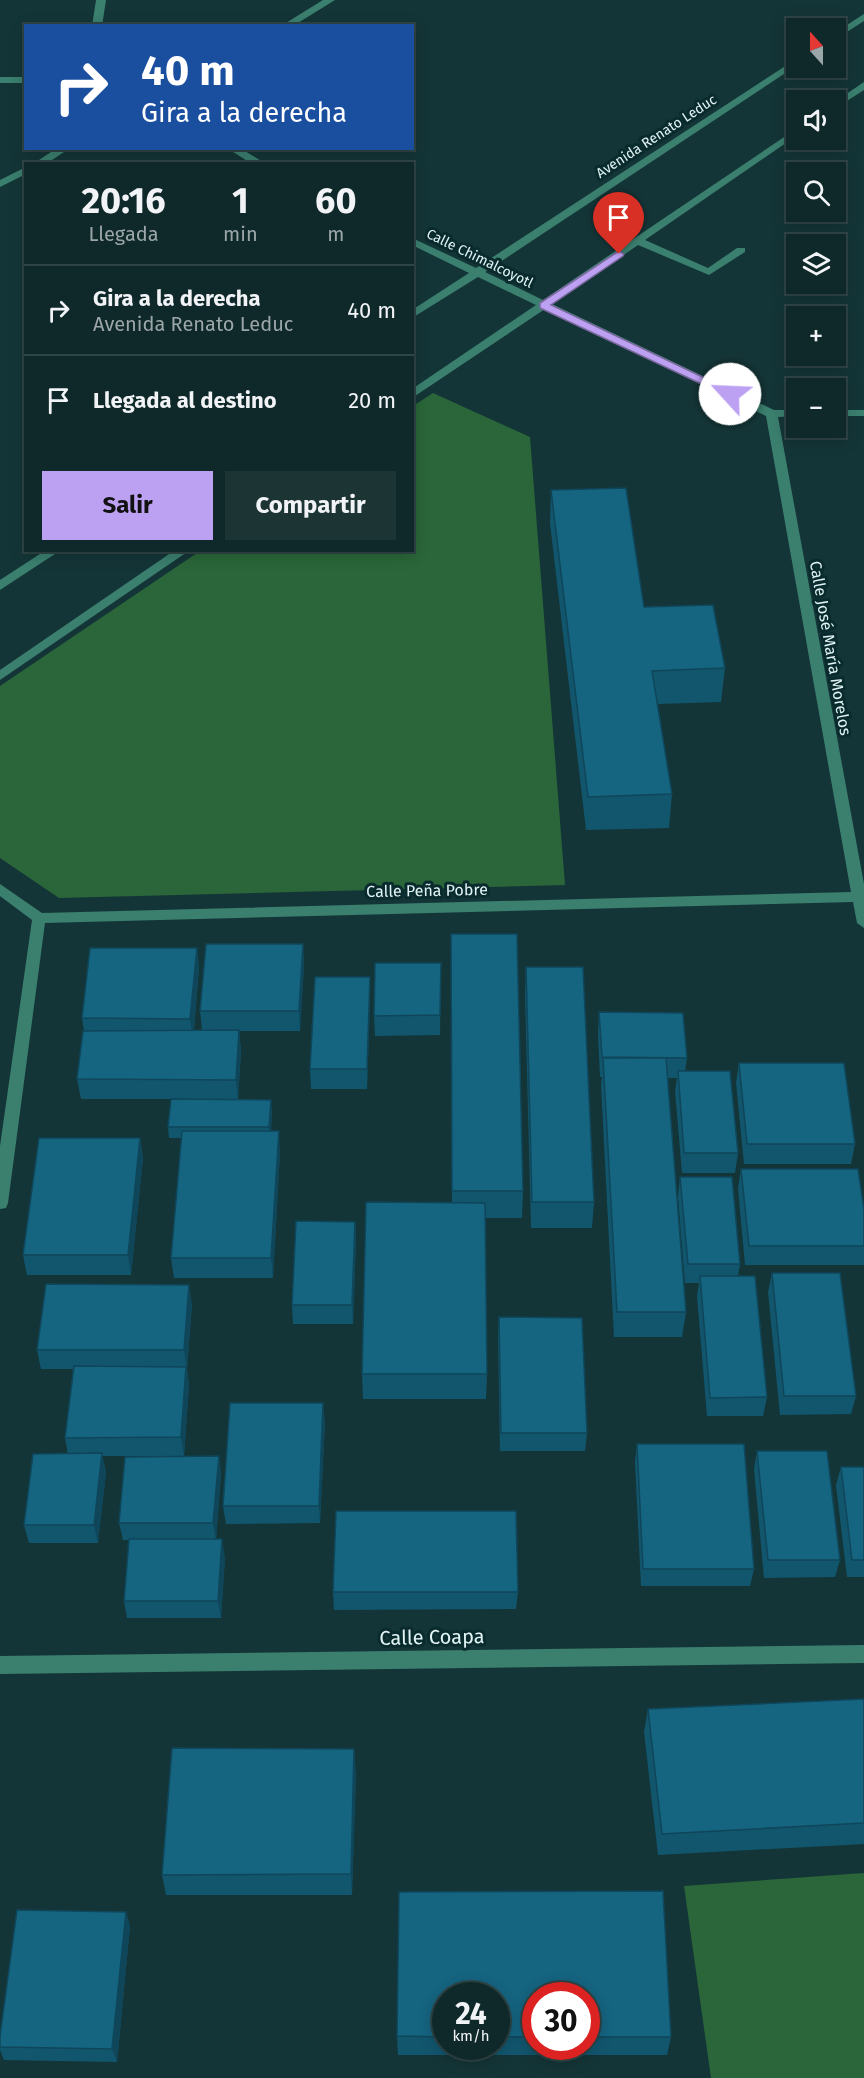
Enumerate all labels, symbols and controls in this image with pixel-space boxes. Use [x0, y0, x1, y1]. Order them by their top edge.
north arrow [786, 18, 846, 78]
map controls [786, 18, 846, 438]
text: 40 m [141, 46, 235, 96]
icon: right [42, 48, 120, 126]
button: sound [786, 90, 846, 150]
street label: Avenida Renato Leduc [593, 91, 720, 182]
text: Gira a la derecha [141, 97, 347, 129]
button: search [786, 162, 846, 222]
text: 20:16 [82, 179, 166, 223]
text: 1 [232, 179, 249, 223]
text: 60 [315, 179, 356, 223]
pin [593, 192, 644, 254]
icon: arrive [602, 201, 635, 234]
text: Llegada [88, 222, 159, 246]
text: min [223, 222, 258, 246]
text: m [327, 222, 344, 246]
street label: Calle Chimalcoyotl [424, 225, 536, 292]
button: layers [786, 234, 846, 294]
text: Gira a la derecha [93, 285, 261, 312]
icon: right [42, 294, 75, 327]
text: 40 m [347, 297, 396, 324]
button: + [786, 306, 846, 366]
text: Avenida Renato Leduc [93, 312, 293, 336]
position arrow [698, 362, 762, 426]
button: − [786, 378, 846, 438]
icon: arrive [42, 384, 75, 417]
text: Llegada al destino [93, 387, 277, 414]
text: 20 m [348, 387, 396, 414]
button: Salir [42, 471, 213, 540]
button: Compartir [225, 471, 396, 540]
street label: Calle José María Morelos [806, 559, 855, 737]
street label: Calle Peña Pobre [366, 880, 488, 901]
street label: Calle Coapa [379, 1624, 485, 1650]
speed limit sign: 30 [522, 1982, 600, 2060]
text: 24 [455, 1996, 487, 2032]
text: km/h [452, 2027, 490, 2045]

